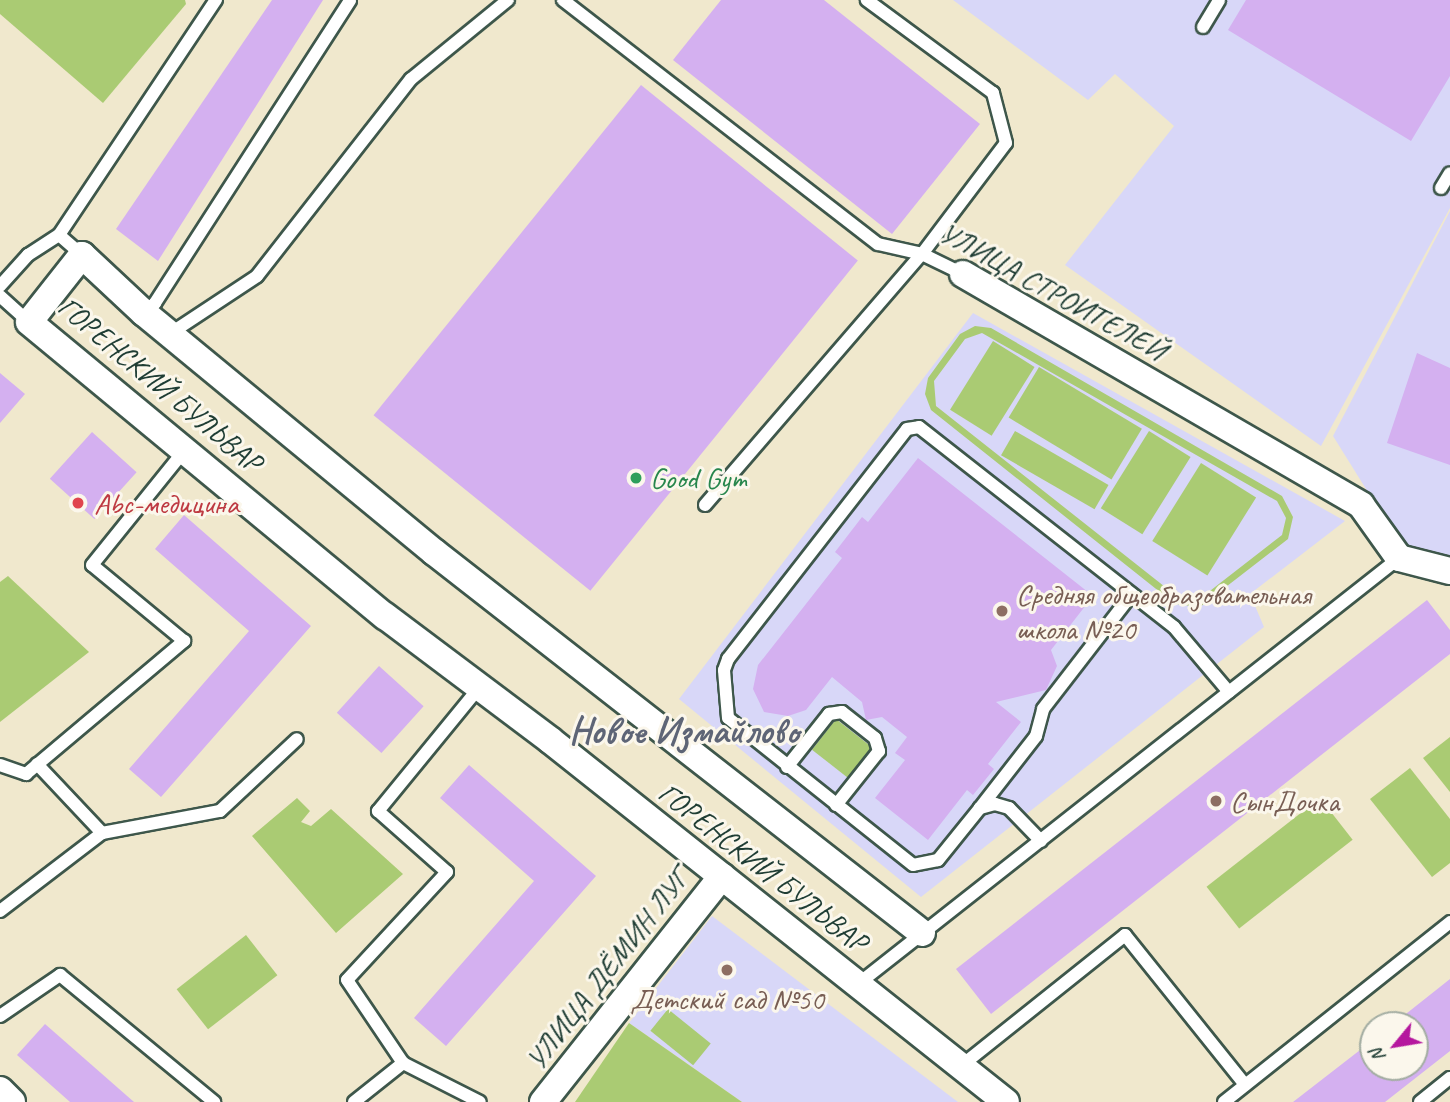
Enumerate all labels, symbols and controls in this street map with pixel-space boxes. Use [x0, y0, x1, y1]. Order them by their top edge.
street label: УЛИЦА СТРОИТЕЛЕЙ [934, 214, 1172, 368]
street label: ГОРЕНСКИЙ БУЛЬВАР [51, 288, 269, 480]
place label: Good Gym [650, 460, 748, 496]
marker: Good Gym [628, 470, 644, 486]
place label: Abc-медицина [94, 485, 239, 521]
marker: Abc-медицина [68, 493, 88, 513]
place label: Средняя общеобразовательная школа №20 [1016, 576, 1311, 646]
marker: Средняя общеобразовательная школа №20 [994, 603, 1010, 619]
district label: Новое Измайлово [568, 709, 800, 753]
street label: ГОРЕНСКИЙ БУЛЬВАР [652, 774, 874, 960]
place label: СынДочка [1230, 783, 1339, 819]
marker: СынДочка [1208, 793, 1224, 809]
street label: УЛИЦА ДЁМИН ЛУГ [518, 862, 696, 1076]
marker: Детский сад №50 [719, 962, 735, 978]
place label: Детский сад №50 [630, 981, 824, 1017]
north arrow [1359, 1011, 1429, 1081]
text: N [1364, 1044, 1391, 1067]

